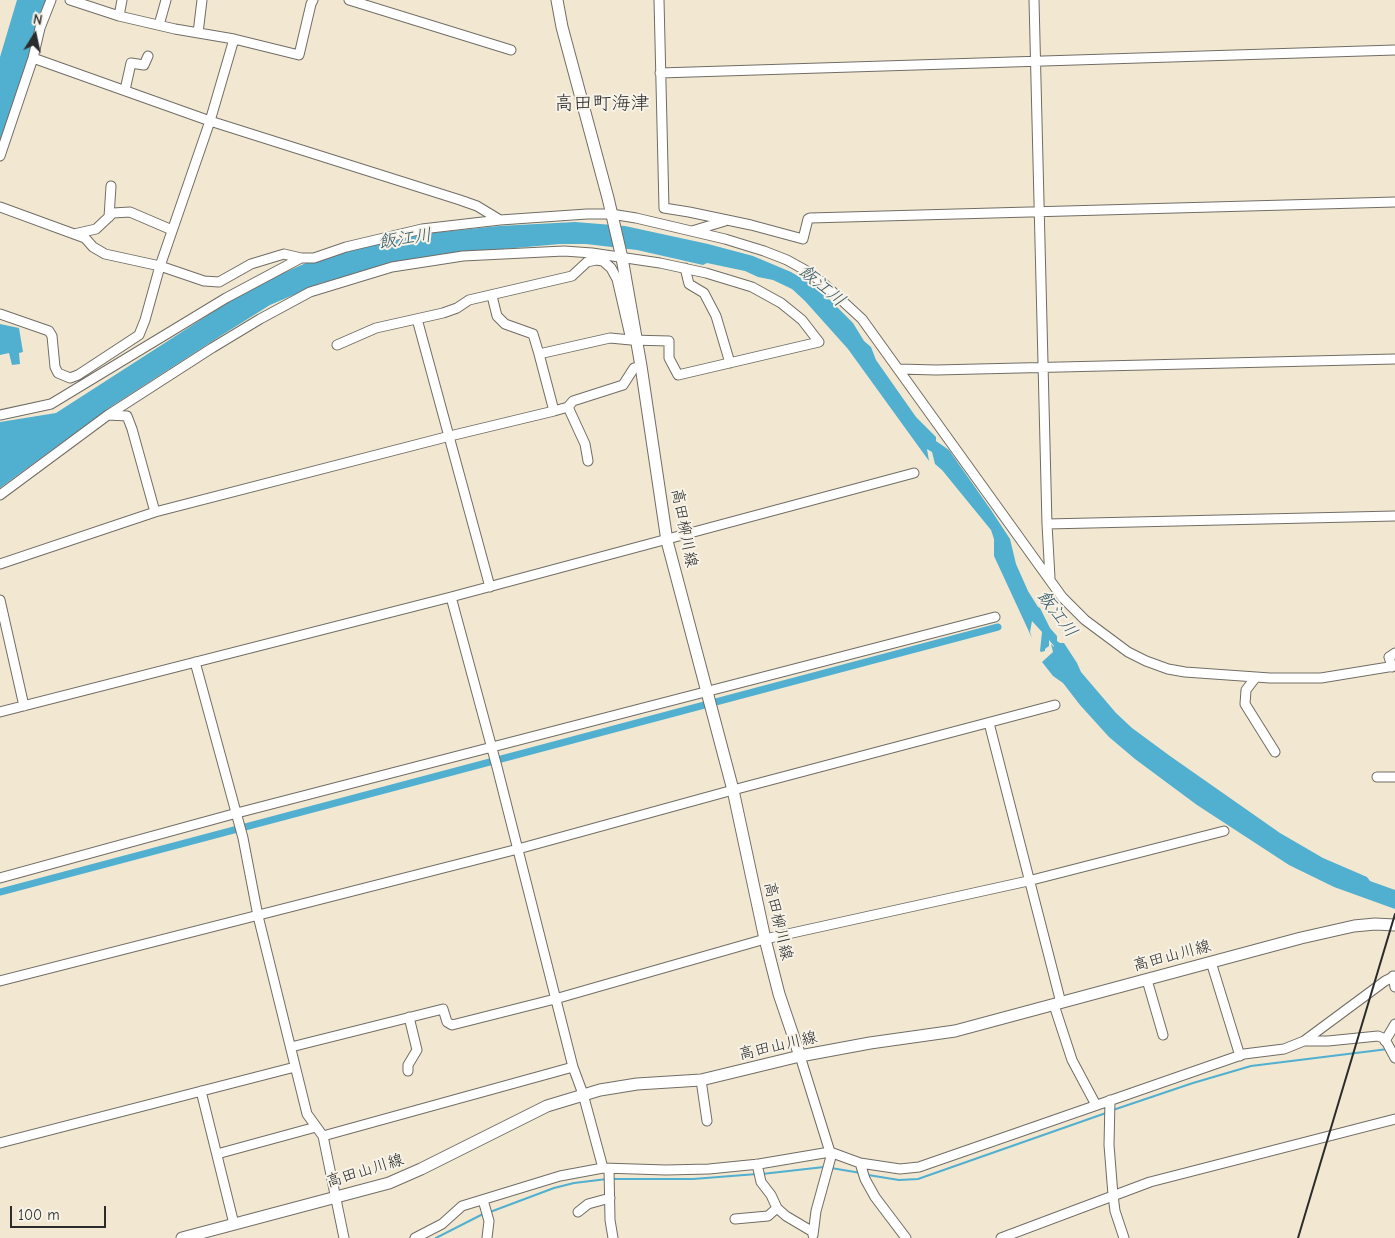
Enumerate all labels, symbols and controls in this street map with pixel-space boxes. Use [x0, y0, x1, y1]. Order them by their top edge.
north arrow [10, 10, 60, 60]
text: N [32, 11, 44, 29]
district label: 高田町海津 [555, 93, 649, 115]
water label: 飯江川 [377, 225, 433, 253]
water label: 飯江川 [794, 260, 850, 312]
street label: 高田柳川線 [667, 487, 701, 569]
water label: 飯江川 [1032, 586, 1082, 642]
street label: 高田柳川線 [760, 880, 796, 962]
street label: 高田山川線 [1131, 936, 1213, 976]
street label: 高田山川線 [737, 1028, 819, 1064]
street label: 高田山川線 [324, 1150, 406, 1192]
scale bar [12, 1196, 109, 1228]
text: 100 m [18, 1206, 60, 1224]

